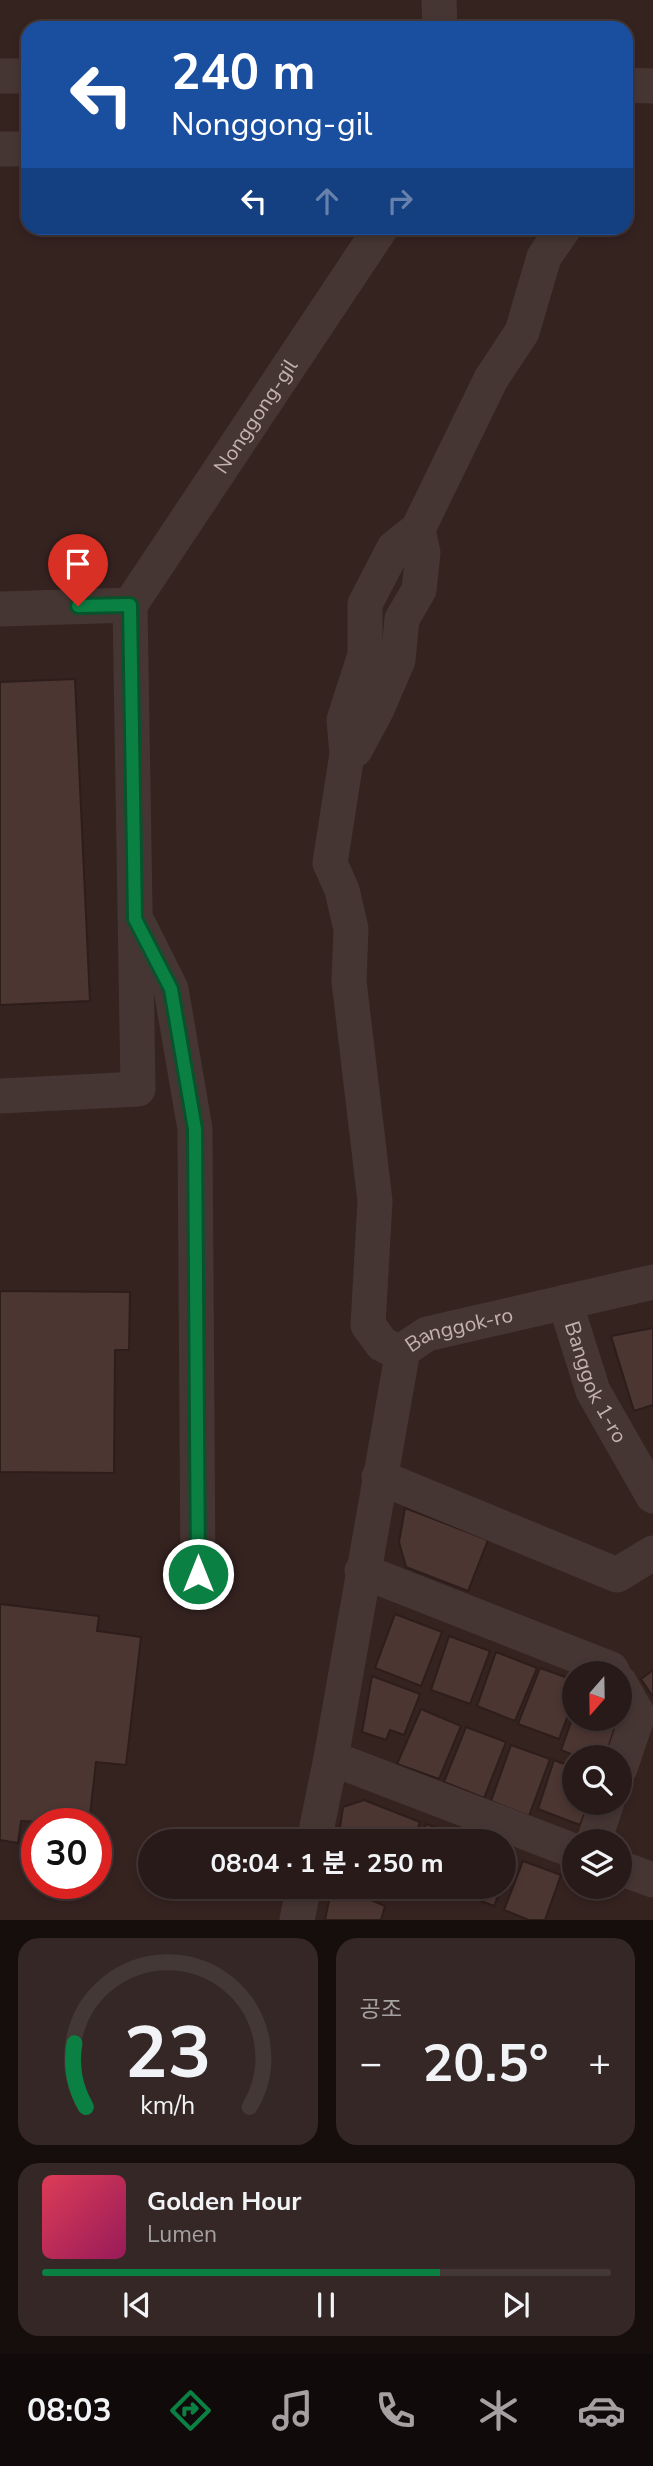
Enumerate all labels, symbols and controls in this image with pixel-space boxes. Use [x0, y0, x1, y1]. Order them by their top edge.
text: 240 m [171, 39, 315, 106]
icon: left [56, 49, 147, 140]
text: Nonggong-gil [171, 103, 373, 146]
icon: left [235, 182, 273, 220]
icon: ahead [308, 182, 346, 220]
icon: right [381, 182, 419, 220]
street label: Nonggong-gil [207, 353, 304, 479]
pin [48, 534, 108, 606]
icon: arrive [59, 545, 97, 583]
street label: Banggok-ro [400, 1301, 516, 1359]
street label: Banggok 1-ro [558, 1318, 634, 1448]
position arrow [161, 1537, 235, 1611]
north arrow [562, 1661, 632, 1731]
map controls [562, 1661, 632, 1899]
button: search [562, 1745, 632, 1815]
speed limit sign: 30 [21, 1808, 112, 1899]
button: layers [562, 1829, 632, 1899]
text: 08:04 · 1 분 · 250 m [211, 1846, 444, 1881]
text: 공조 [360, 1994, 402, 2025]
text: 23 [124, 2004, 211, 2104]
text: 20.5° [422, 2028, 548, 2099]
text: − [360, 2038, 382, 2089]
text: + [588, 2038, 611, 2089]
text: km/h [140, 2089, 195, 2123]
text: Golden Hour [147, 2184, 302, 2219]
text: Lumen [147, 2219, 217, 2250]
icon: previous [118, 2286, 156, 2324]
icon: pause [307, 2286, 345, 2324]
icon: next [497, 2286, 535, 2324]
icon: directions [166, 2386, 215, 2435]
icon: music [268, 2386, 317, 2435]
icon: phone [371, 2386, 420, 2435]
icon: climate [474, 2386, 523, 2435]
icon: car [577, 2386, 626, 2435]
text: 08:03 [27, 2389, 112, 2432]

